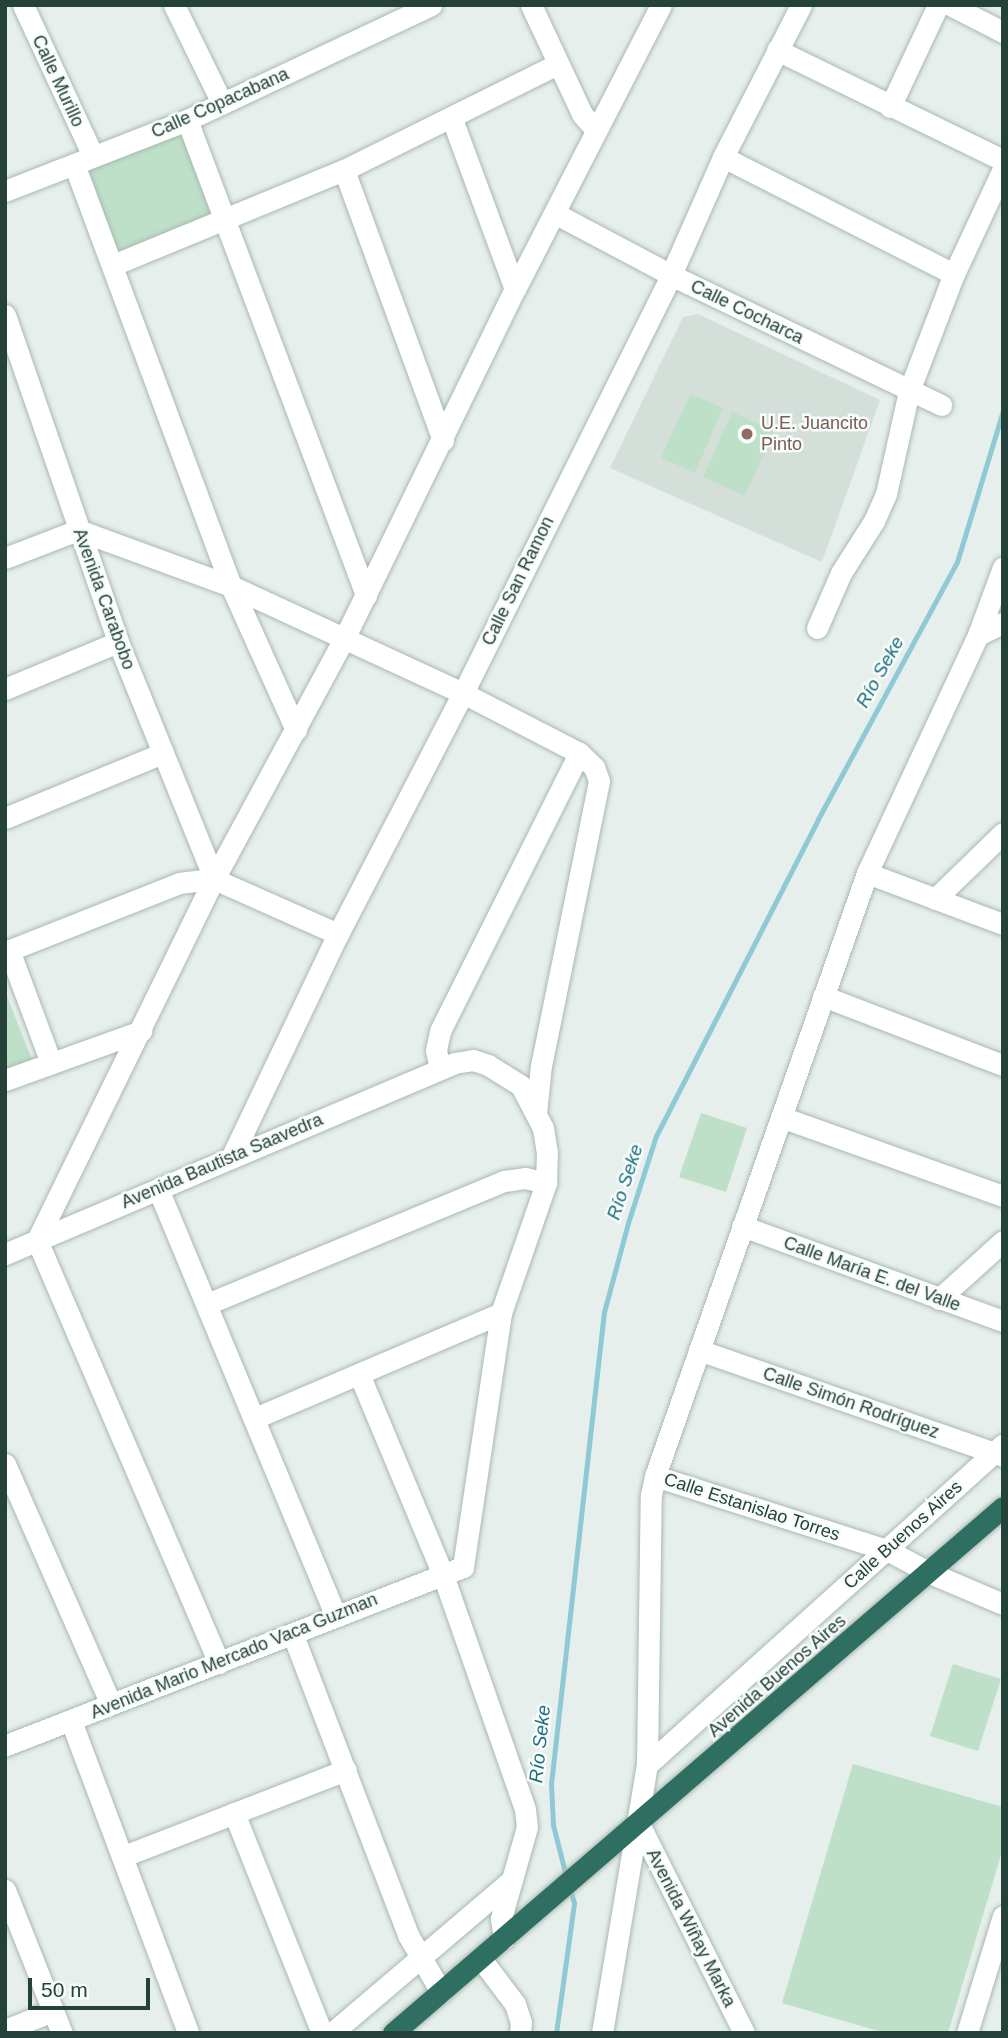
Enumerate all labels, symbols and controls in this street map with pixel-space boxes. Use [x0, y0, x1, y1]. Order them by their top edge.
street label: Calle Murillo [27, 32, 89, 130]
street label: Calle Copacabana [148, 63, 292, 143]
street label: Calle Cocharca [687, 275, 807, 349]
place label: U.E. Juancito Pinto [761, 413, 868, 456]
marker: U.E. Juancito Pinto [739, 426, 755, 442]
street label: Calle San Ramon [477, 513, 559, 649]
street label: Avenida Carabobo [68, 525, 140, 673]
water label: Río Seke [851, 632, 909, 712]
street label: Avenida Bautista Saavedra [118, 1109, 326, 1213]
water label: Río Seke [602, 1141, 648, 1223]
street label: Calle María E. del Valle [781, 1232, 963, 1316]
street label: Calle Simón Rodríguez [760, 1363, 942, 1443]
street label: Calle Estanislao Torres [661, 1468, 843, 1546]
street label: Calle Buenos Aires [839, 1476, 967, 1594]
street label: Avenida Mario Mercado Vaca Guzman [87, 1588, 381, 1724]
street label: Avenida Buenos Aires [703, 1610, 851, 1742]
water label: Río Seke [525, 1704, 555, 1784]
street label: Avenida Wiñay Marka [642, 1845, 740, 2011]
scale bar [32, 1965, 154, 2009]
text: 50 m [41, 1978, 88, 2001]

